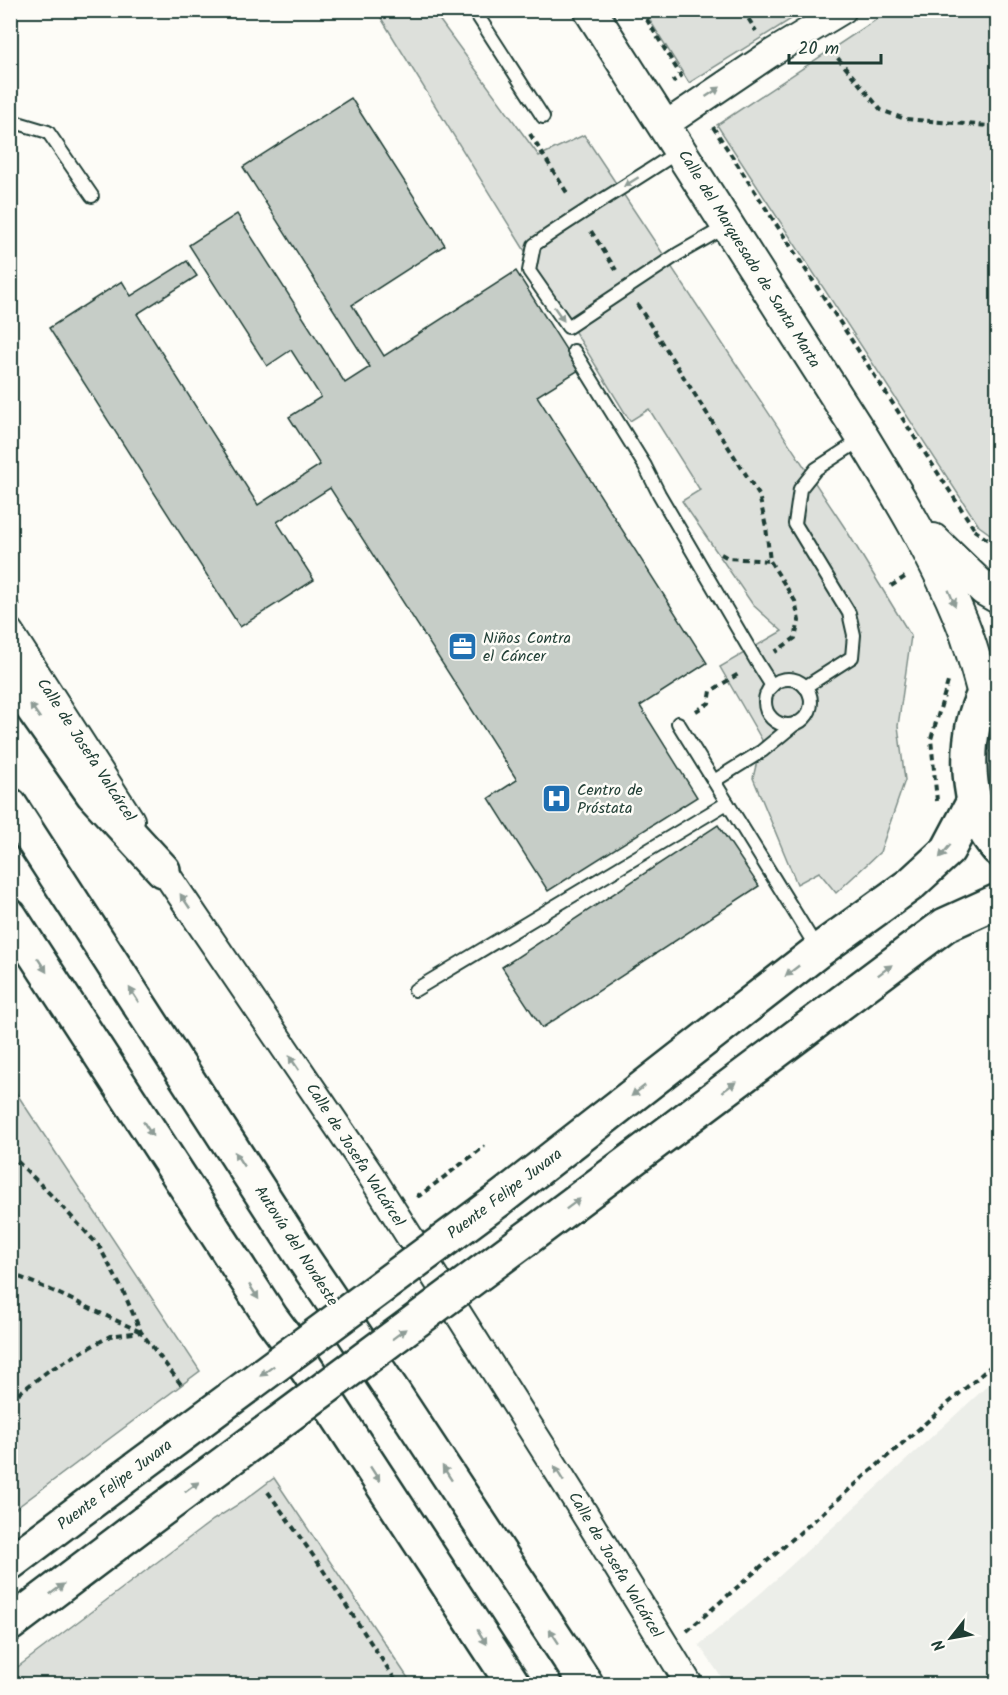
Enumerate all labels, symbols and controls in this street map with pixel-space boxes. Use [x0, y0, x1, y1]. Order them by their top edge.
scale bar [789, 27, 880, 65]
text: 20 m [798, 35, 839, 64]
one-way arrow [704, 86, 720, 98]
street label: Calle del Marquesado de Santa Marta [671, 145, 827, 373]
one-way arrow [623, 176, 639, 187]
one-way arrow [553, 306, 564, 322]
one-way arrow [947, 590, 956, 607]
place label: Niños Contra el Cáncer [483, 626, 571, 669]
office icon: Niños Contra el Cáncer [446, 631, 478, 663]
street label: Calle de Josefa Valcárcel [30, 673, 142, 827]
one-way arrow [29, 703, 41, 719]
place label: Centro de Próstata [577, 778, 643, 821]
hospital icon: Centro de Próstata [540, 783, 572, 815]
one-way arrow [938, 843, 951, 859]
one-way arrow [179, 894, 191, 910]
one-way arrow [37, 957, 48, 973]
one-way arrow [877, 964, 892, 976]
one-way arrow [784, 965, 800, 978]
one-way arrow [128, 987, 139, 1003]
one-way arrow [288, 1055, 300, 1071]
street label: Calle de Josefa Valcárcel [299, 1078, 411, 1232]
one-way arrow [721, 1081, 737, 1093]
one-way arrow [630, 1085, 646, 1098]
one-way arrow [143, 1120, 154, 1137]
street label: Puente Felipe Juvara [442, 1142, 568, 1246]
one-way arrow [234, 1151, 245, 1167]
street label: Autovía del Nordeste [247, 1181, 345, 1311]
one-way arrow [566, 1199, 581, 1211]
one-way arrow [249, 1284, 260, 1300]
one-way arrow [391, 1328, 407, 1340]
one-way arrow [260, 1365, 275, 1377]
street label: Puente Felipe Juvara [52, 1433, 178, 1537]
one-way arrow [442, 1465, 453, 1481]
one-way arrow [554, 1465, 565, 1482]
one-way arrow [369, 1466, 380, 1482]
one-way arrow [184, 1482, 199, 1494]
street label: Calle de Josefa Valcárcel [561, 1487, 669, 1643]
one-way arrow [49, 1583, 65, 1595]
north arrow [921, 1608, 981, 1668]
one-way arrow [548, 1628, 560, 1644]
one-way arrow [476, 1629, 487, 1645]
text: N [926, 1634, 953, 1656]

